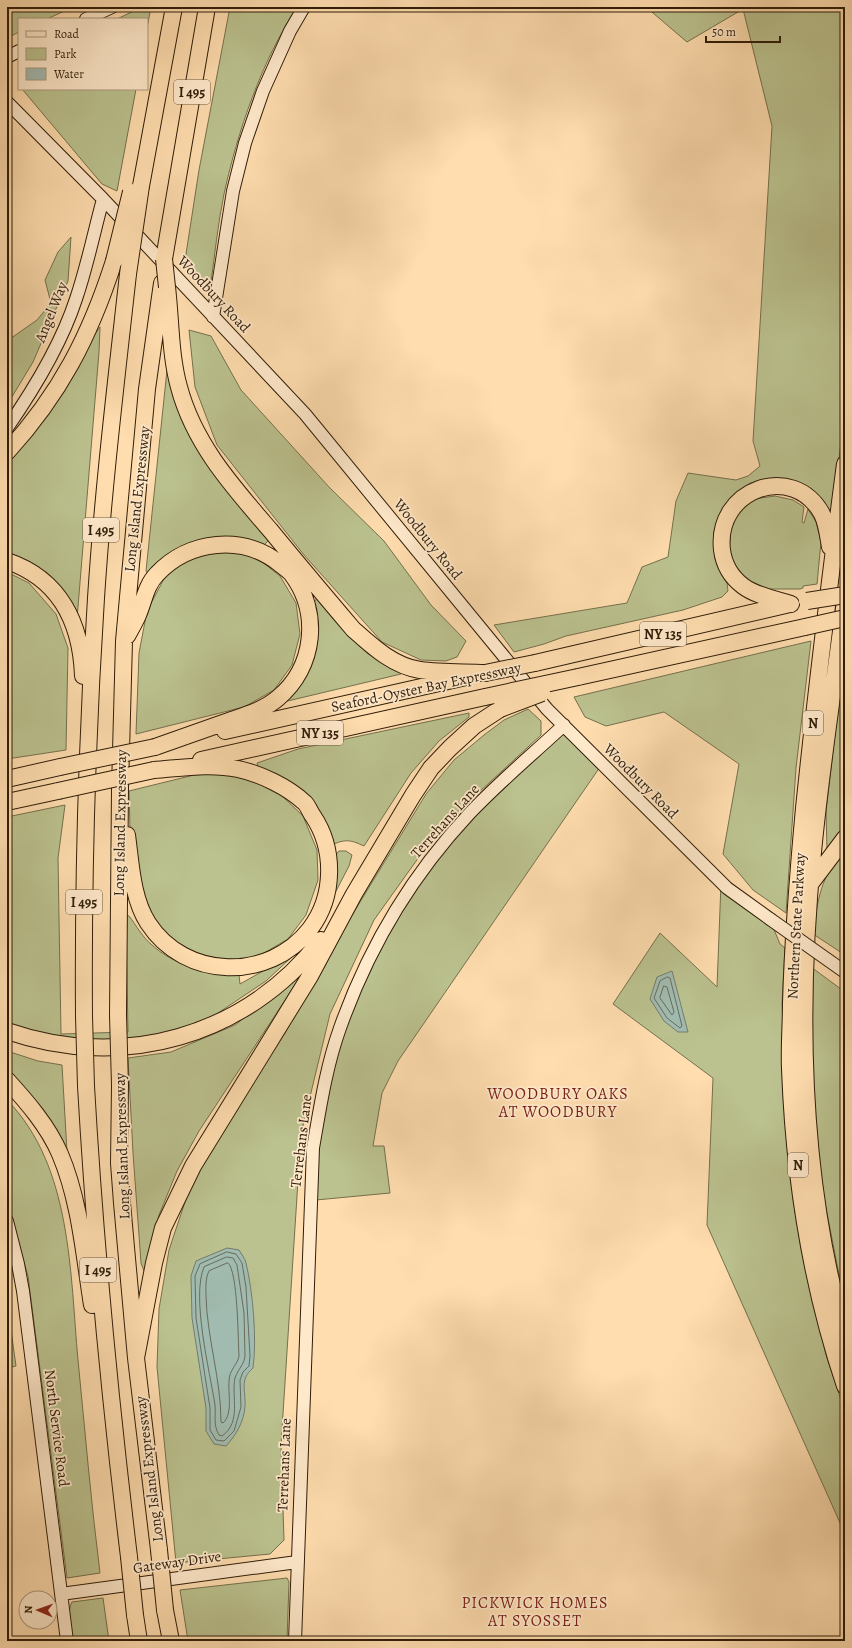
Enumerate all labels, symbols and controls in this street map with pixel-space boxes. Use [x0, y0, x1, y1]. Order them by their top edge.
legend [18, 18, 148, 90]
scale bar [706, 18, 780, 44]
text: 50 m [712, 24, 736, 40]
text: Road [54, 26, 80, 42]
text: Park [54, 46, 77, 62]
text: Water [53, 66, 84, 82]
road number: I 495 [174, 80, 210, 104]
street label: Woodbury Road [172, 250, 256, 338]
street label: Angel Way [29, 278, 72, 346]
street label: Long Island Expressway [119, 425, 155, 573]
street label: Woodbury Road [389, 494, 467, 584]
road number: I 495 [83, 518, 119, 542]
road number: NY 135 [640, 622, 686, 646]
street label: Seaford-Oyster Bay Expressway [329, 657, 523, 717]
road number: N [803, 711, 823, 735]
road number: NY 135 [297, 721, 343, 745]
street label: Woodbury Road [598, 738, 684, 824]
street label: Long Island Expressway [109, 749, 131, 897]
street label: Terrehans Lane [406, 779, 484, 863]
street label: Northern State Parkway [782, 852, 810, 1000]
road number: I 495 [66, 890, 102, 914]
street label: Long Island Expressway [109, 1072, 135, 1220]
district label: WOODBURY OAKS AT WOODBURY [486, 1083, 629, 1123]
street label: Terrehans Lane [285, 1093, 317, 1189]
road number: N [788, 1153, 808, 1177]
road number: I 495 [80, 1258, 116, 1282]
street label: North Service Road [40, 1368, 74, 1489]
street label: Long Island Expressway [130, 1395, 168, 1543]
street label: Terrehans Lane [272, 1417, 296, 1512]
street label: Gateway Drive [132, 1546, 223, 1578]
north arrow [18, 1590, 58, 1630]
district label: PICKWICK HOMES AT SYOSSET [461, 1592, 609, 1632]
text: N [21, 1605, 36, 1614]

